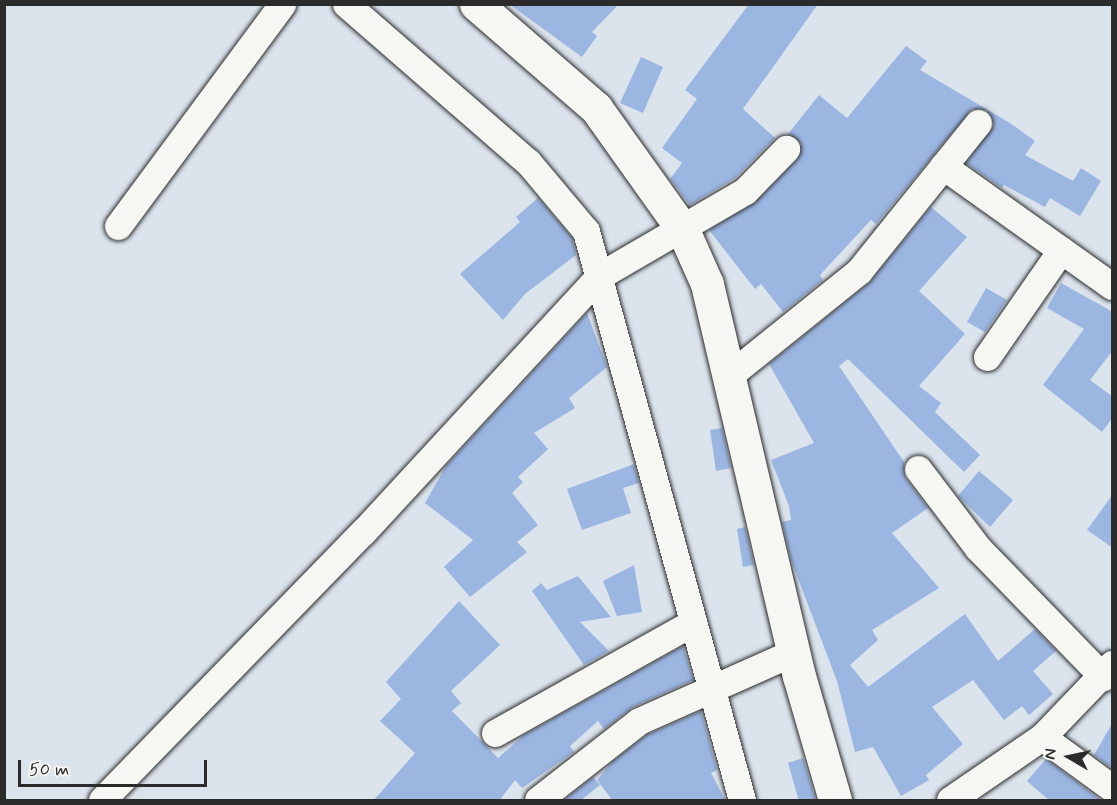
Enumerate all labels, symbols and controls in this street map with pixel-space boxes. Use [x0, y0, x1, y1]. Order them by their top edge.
north arrow [1039, 727, 1099, 787]
text: N [1040, 747, 1062, 761]
scale bar [21, 748, 210, 786]
text: 50 m [29, 758, 69, 782]

